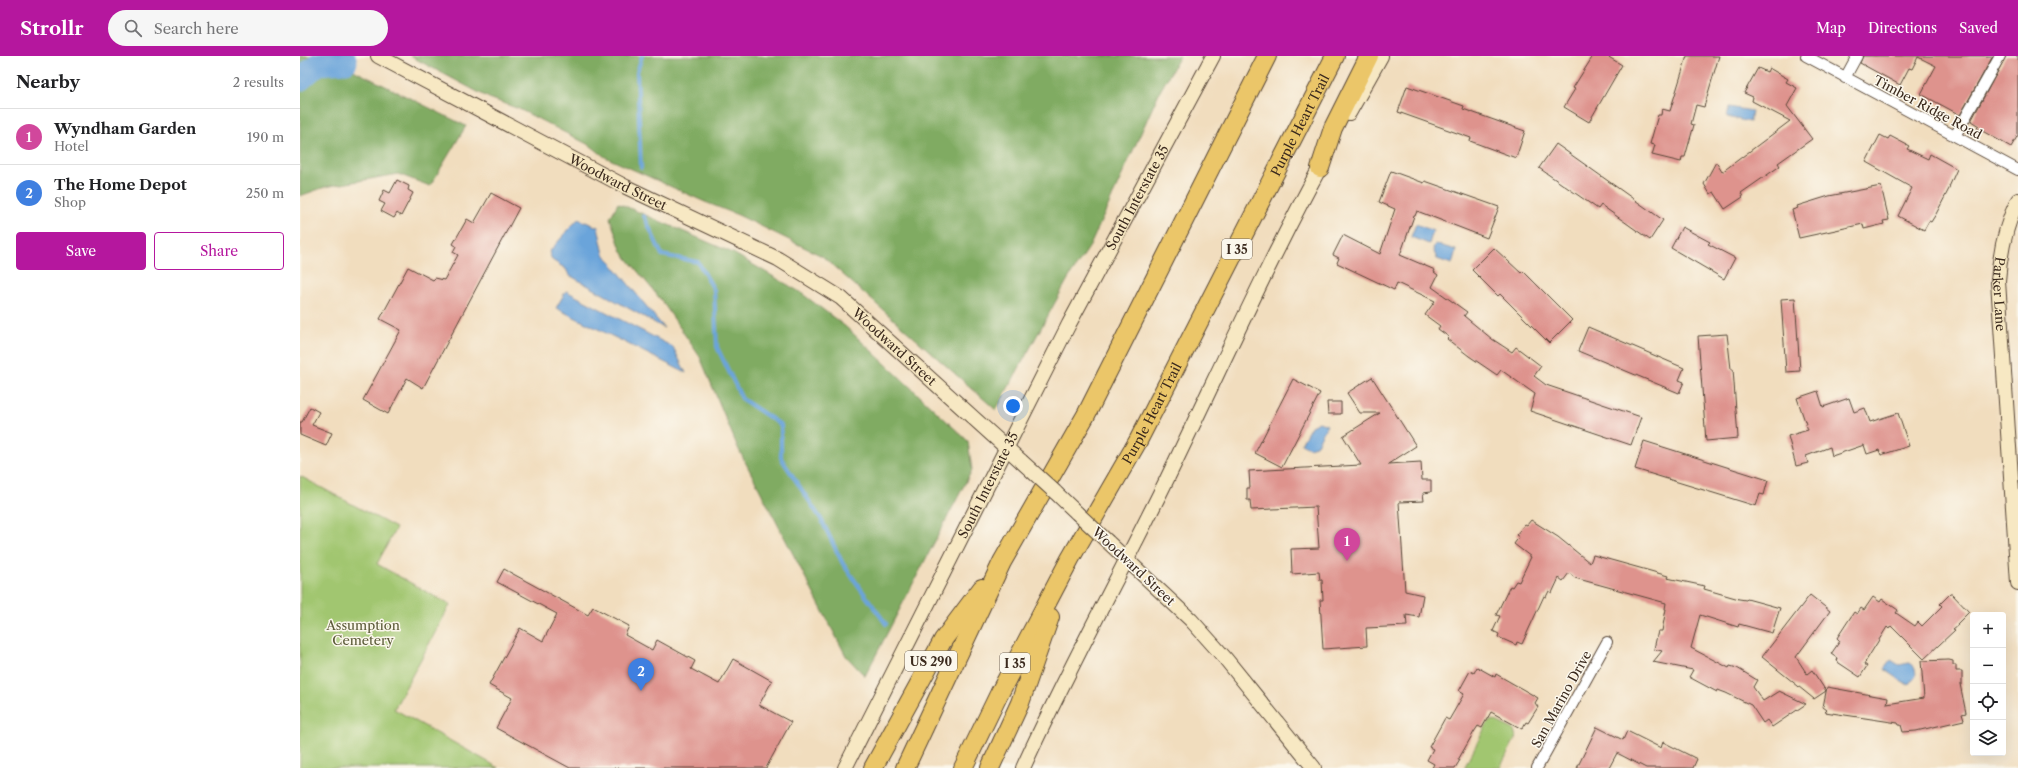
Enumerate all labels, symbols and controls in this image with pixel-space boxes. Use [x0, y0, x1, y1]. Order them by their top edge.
search box [108, 10, 388, 46]
text: Strollr [20, 17, 84, 40]
icon: search [122, 17, 144, 39]
text: Search here [154, 19, 239, 38]
text: Map [1816, 19, 1846, 37]
text: Directions [1868, 19, 1937, 37]
text: Saved [1959, 19, 1998, 37]
street label: Purple Heart Trail [1267, 71, 1332, 178]
text: Nearby [16, 72, 80, 92]
street label: Timber Ridge Road [1871, 72, 1985, 142]
text: 2 results [233, 74, 284, 90]
text: Wyndham Garden [54, 119, 196, 138]
text: 1 [26, 129, 32, 145]
text: 190 m [247, 129, 284, 145]
text: Hotel [54, 138, 89, 154]
street label: South Interstate 35 [1102, 142, 1172, 253]
street label: Woodward Street [565, 150, 670, 213]
text: The Home Depot [54, 175, 187, 194]
text: 2 [25, 185, 33, 201]
text: 250 m [246, 185, 284, 201]
text: Shop [54, 194, 86, 210]
button: Save [16, 232, 146, 270]
button: Share [154, 232, 284, 270]
road number: I 35 [1222, 239, 1252, 259]
street label: Parker Lane [1990, 256, 2009, 332]
street label: Woodward Street [848, 304, 940, 389]
street label: Purple Heart Trail [1119, 360, 1185, 467]
your location [1003, 396, 1023, 416]
street label: South Interstate 35 [954, 429, 1021, 541]
street label: Woodward Street [1088, 523, 1179, 609]
pin: 1 [1334, 528, 1360, 561]
map controls [1970, 612, 2006, 756]
button: + [1970, 612, 2006, 648]
park label: Assumption Cemetery [325, 617, 400, 648]
street label: San Marino Drive [1528, 648, 1594, 750]
button: − [1970, 648, 2006, 684]
road number: US 290 [905, 651, 957, 671]
road number: I 35 [1000, 653, 1030, 673]
pin: 2 [628, 658, 654, 691]
button: locate [1970, 684, 2006, 720]
button: layers [1970, 720, 2006, 756]

